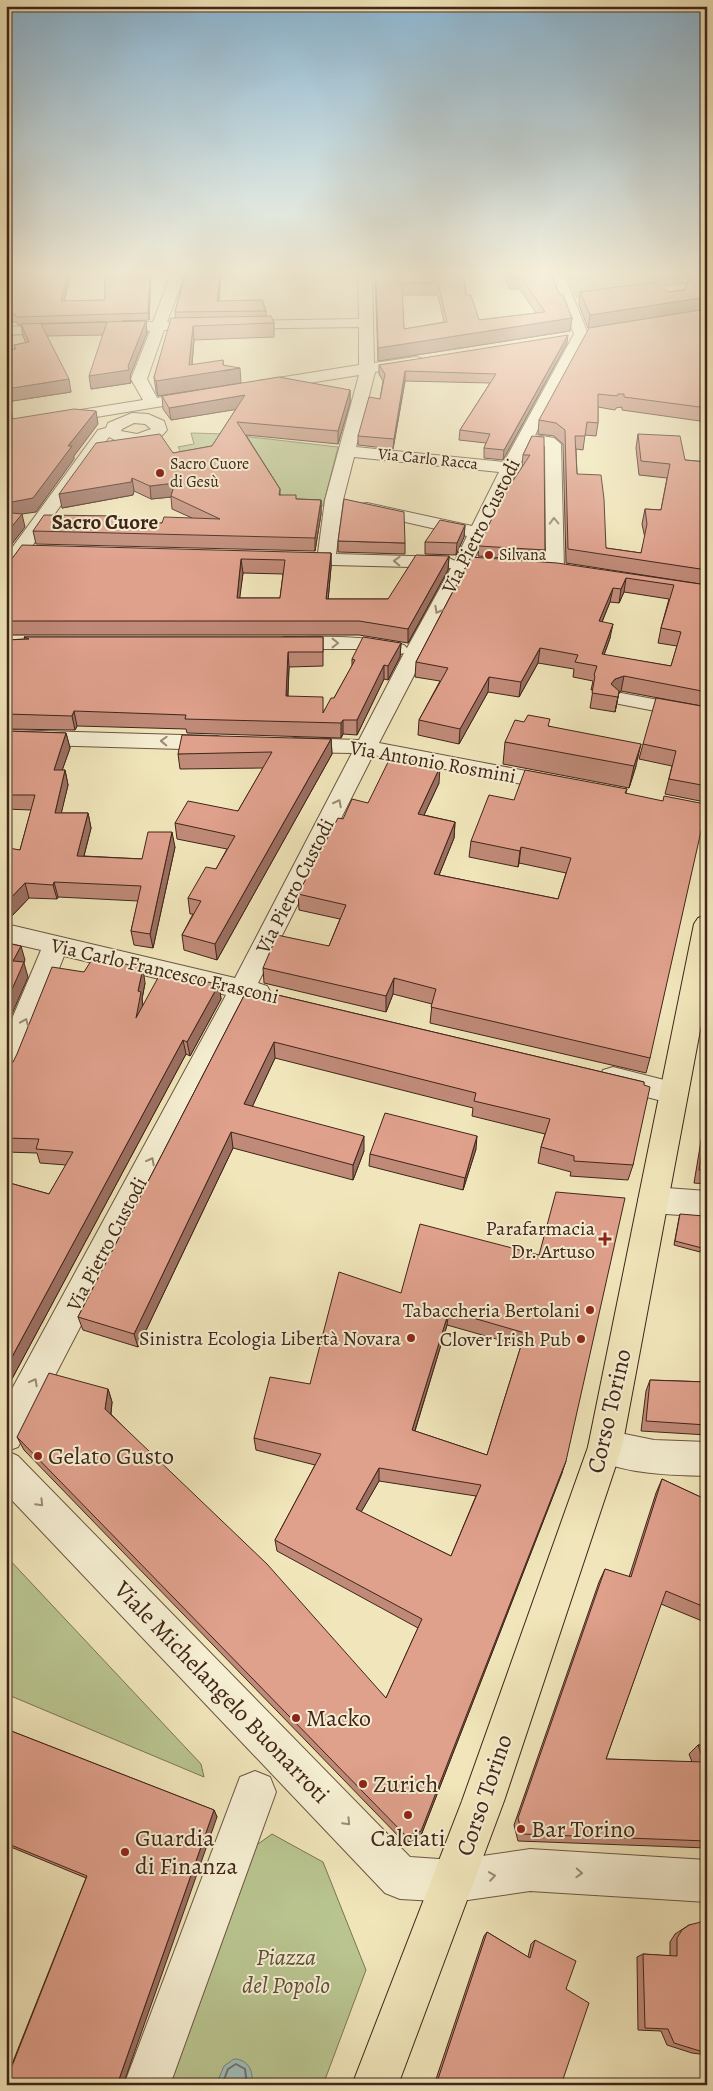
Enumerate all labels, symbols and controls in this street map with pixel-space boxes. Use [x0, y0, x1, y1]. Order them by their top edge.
street label: Via Carlo Racca [376, 443, 480, 475]
place label: Sacro Cuore di Gesù [170, 453, 249, 493]
street label: Via Pietro Custodi [435, 454, 527, 599]
marker: Sacro Cuore di Gesù [154, 467, 166, 479]
district label: Sacro Cuore [52, 508, 158, 536]
one-way arrow [549, 516, 559, 524]
place label: Silvana [499, 544, 547, 566]
marker: Silvana [483, 549, 495, 561]
one-way arrow [393, 556, 401, 567]
one-way arrow [434, 605, 444, 614]
one-way arrow [332, 638, 339, 648]
street label: Via Antonio Rosmini [347, 734, 518, 790]
one-way arrow [160, 736, 168, 746]
one-way arrow [332, 799, 342, 808]
street label: Via Pietro Custodi [249, 814, 341, 959]
street label: Via Carlo Francesco Frasconi [48, 931, 281, 1010]
one-way arrow [18, 1018, 29, 1027]
one-way arrow [145, 1158, 155, 1167]
street label: Via Pietro Custodi [60, 1172, 154, 1317]
place label: Parafarmacia Dr. Artuso [486, 1215, 596, 1265]
marker: Parafarmacia Dr. Artuso [599, 1233, 611, 1245]
place label: Tabaccheria Bertolani [403, 1297, 580, 1324]
marker: Tabaccheria Bertolani [584, 1304, 596, 1316]
place label: Sinistra Ecologia Libertà Novara [139, 1325, 402, 1352]
place label: Clover Irish Pub [440, 1326, 571, 1353]
marker: Sinistra Ecologia Libertà Novara [405, 1332, 417, 1344]
marker: Clover Irish Pub [575, 1333, 587, 1345]
street label: Corso Torino [579, 1346, 639, 1476]
one-way arrow [28, 1379, 38, 1388]
place label: Gelato Gusto [48, 1440, 174, 1472]
marker: Gelato Gusto [32, 1450, 44, 1462]
one-way arrow [34, 1498, 43, 1507]
street label: Viale Michelangelo Buonarroti [106, 1573, 337, 1810]
place label: Macko [306, 1702, 371, 1734]
marker: Macko [290, 1712, 302, 1724]
street label: Corso Torino [448, 1730, 520, 1860]
place label: Zurich [373, 1768, 439, 1800]
marker: Zurich [357, 1778, 369, 1790]
marker: Calciati [402, 1809, 414, 1821]
place label: Bar Torino [531, 1813, 635, 1845]
one-way arrow [341, 1817, 350, 1826]
place label: Guardia di Finanza [135, 1822, 239, 1882]
place label: Calciati [371, 1822, 445, 1854]
marker: Bar Torino [515, 1823, 527, 1835]
marker: Guardia di Finanza [119, 1846, 131, 1858]
one-way arrow [575, 1868, 583, 1879]
one-way arrow [488, 1871, 496, 1882]
park label: Piazza del Popolo [242, 1941, 330, 2001]

